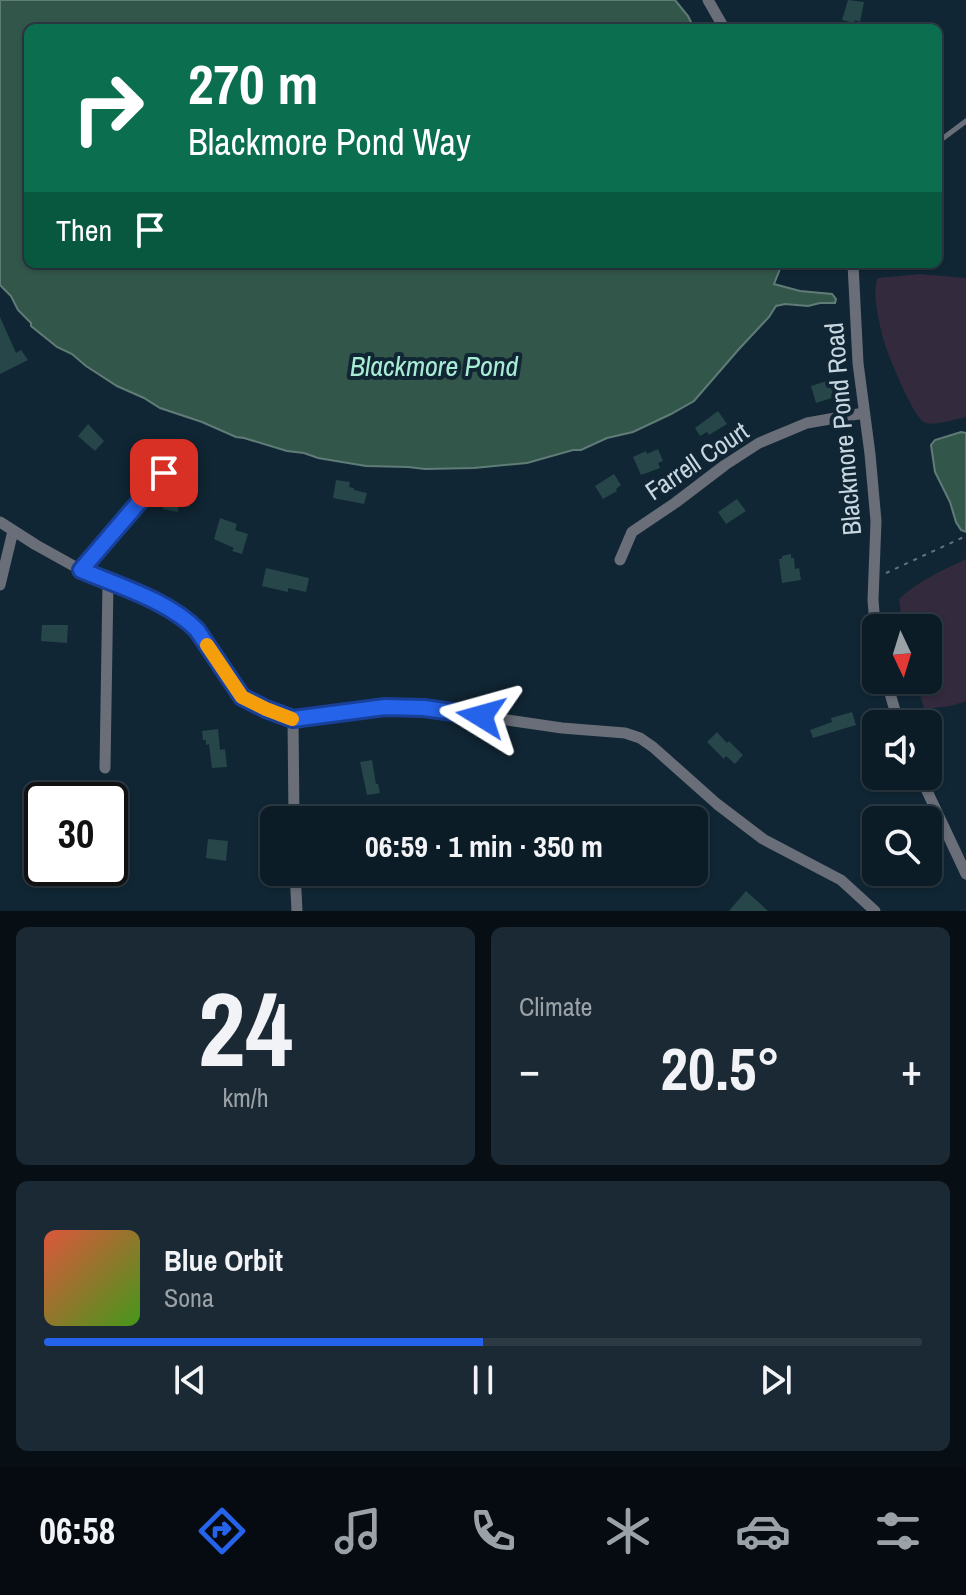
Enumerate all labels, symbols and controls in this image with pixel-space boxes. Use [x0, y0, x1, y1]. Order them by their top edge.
text: 270 m [188, 46, 318, 121]
icon: right [56, 56, 160, 160]
text: Blackmore Pond Way [188, 118, 471, 166]
icon: arrive [128, 208, 172, 252]
text: Then [56, 210, 112, 250]
street label: Blackmore Pond Road [816, 321, 869, 537]
water label: Blackmore Pond [350, 347, 518, 385]
street label: Farrell Court [638, 413, 755, 508]
pin [130, 439, 198, 507]
icon: arrive [142, 451, 186, 495]
north arrow [862, 614, 942, 694]
map controls [862, 614, 942, 886]
position arrow [439, 674, 523, 758]
button: sound [862, 710, 942, 790]
speed limit sign: 30 [24, 782, 128, 886]
button: search [862, 806, 942, 886]
text: 06:59 · 1 min · 350 m [365, 826, 603, 866]
text: 24 [198, 958, 293, 1098]
text: Climate [519, 989, 592, 1024]
text: 20.5° [661, 1028, 780, 1109]
text: − [519, 1039, 540, 1099]
text: + [901, 1039, 922, 1099]
text: km/h [222, 1080, 269, 1115]
text: Blue Orbit [164, 1240, 283, 1280]
text: Sona [164, 1280, 214, 1315]
icon: previous [168, 1358, 212, 1402]
icon: pause [461, 1358, 505, 1402]
icon: next [754, 1358, 798, 1402]
icon: directions [194, 1503, 250, 1559]
icon: music [330, 1503, 386, 1559]
icon: phone [465, 1503, 521, 1559]
icon: climate [600, 1503, 656, 1559]
icon: car [735, 1503, 791, 1559]
icon: filters [870, 1503, 926, 1559]
text: 06:58 [40, 1507, 115, 1555]

